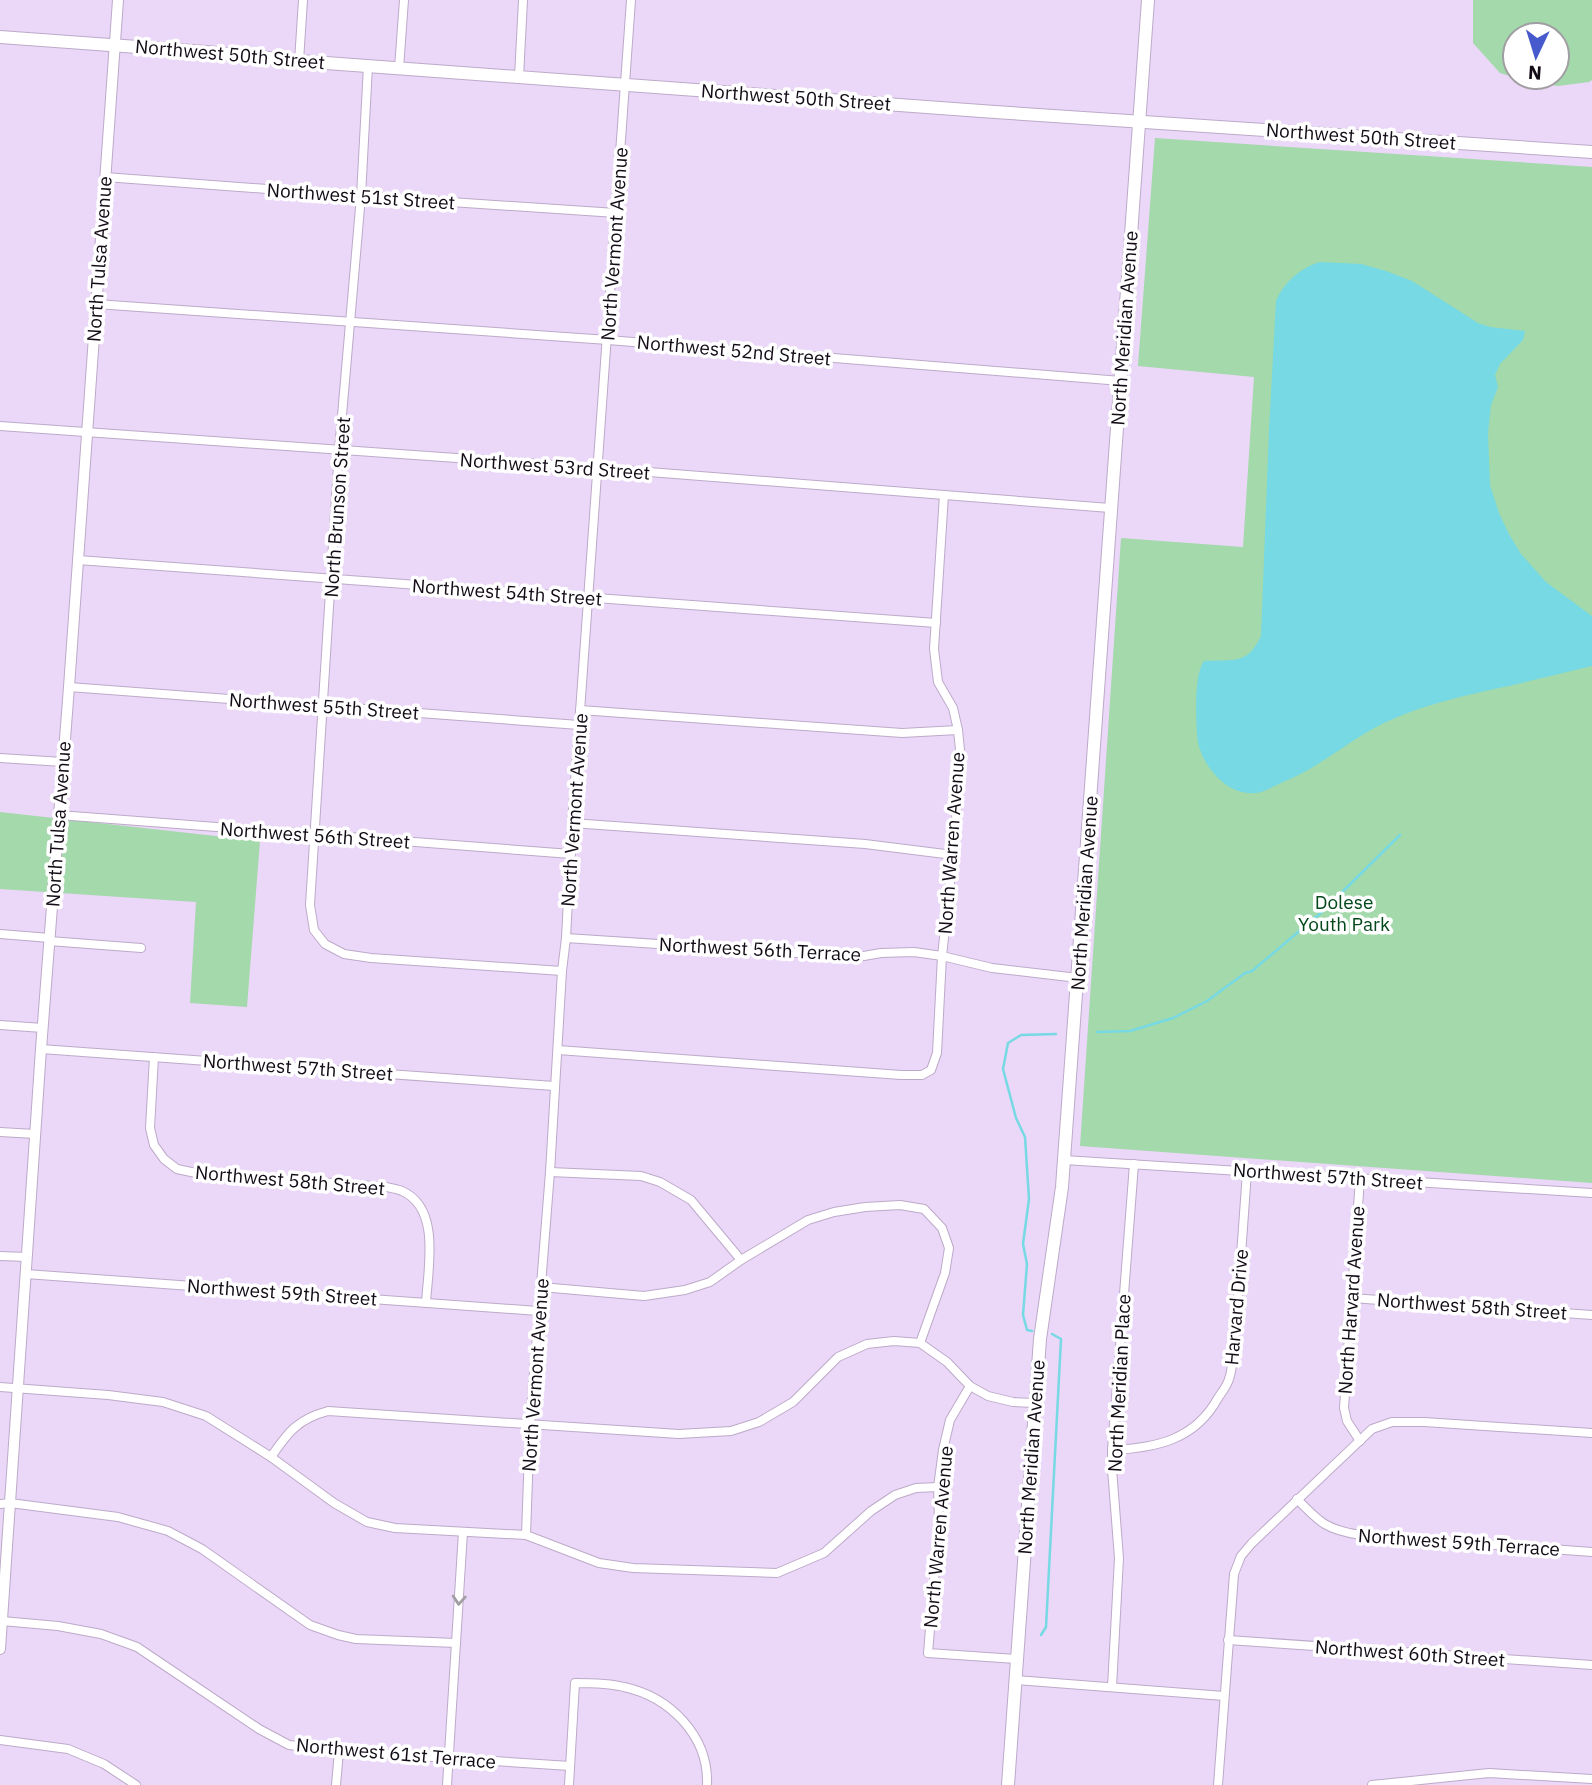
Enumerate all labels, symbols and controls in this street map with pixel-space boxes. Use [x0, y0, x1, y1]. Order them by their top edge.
north arrow [1501, 21, 1571, 91]
street label: Northwest 50th Street [134, 34, 326, 74]
text: N [1527, 61, 1543, 85]
street label: Northwest 50th Street [700, 78, 892, 116]
street label: Northwest 50th Street [1265, 117, 1457, 155]
street label: North Vermont Avenue [595, 146, 633, 342]
street label: North Tulsa Avenue [81, 175, 117, 343]
street label: Northwest 51st Street [266, 177, 456, 215]
street label: North Meridian Avenue [1105, 230, 1143, 426]
street label: Northwest 52nd Street [636, 330, 832, 370]
street label: North Brunson Street [319, 416, 355, 598]
street label: Northwest 53rd Street [459, 447, 651, 485]
street label: Northwest 54th Street [411, 573, 603, 611]
street label: Northwest 55th Street [228, 687, 420, 725]
street label: North Vermont Avenue [555, 712, 593, 908]
street label: North Tulsa Avenue [40, 740, 76, 908]
street label: North Warren Avenue [933, 751, 969, 935]
street label: North Meridian Avenue [1065, 795, 1103, 991]
street label: Northwest 56th Street [219, 816, 411, 854]
park label: Dolese Youth Park [1298, 890, 1390, 936]
street label: Northwest 56th Terrace [658, 932, 862, 966]
street label: Northwest 57th Street [202, 1048, 394, 1086]
street label: Northwest 57th Street [1232, 1157, 1424, 1195]
street label: Northwest 58th Street [194, 1160, 386, 1200]
street label: North Harvard Avenue [1332, 1205, 1370, 1395]
street label: Harvard Drive [1219, 1248, 1253, 1366]
street label: Northwest 59th Street [186, 1273, 378, 1311]
street label: North Vermont Avenue [516, 1277, 554, 1473]
street label: Northwest 58th Street [1376, 1287, 1568, 1325]
street label: North Meridian Place [1102, 1293, 1136, 1473]
street label: North Meridian Avenue [1012, 1359, 1050, 1555]
street label: North Warren Avenue [918, 1445, 958, 1629]
street label: Northwest 59th Terrace [1357, 1523, 1561, 1561]
one-way arrow [451, 1595, 466, 1606]
street label: Northwest 60th Street [1314, 1634, 1506, 1672]
street label: Northwest 61st Terrace [295, 1732, 497, 1774]

